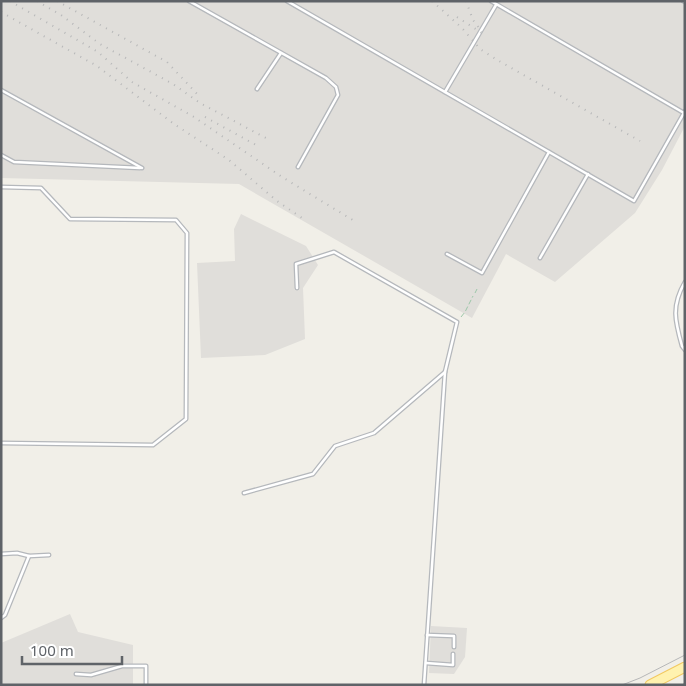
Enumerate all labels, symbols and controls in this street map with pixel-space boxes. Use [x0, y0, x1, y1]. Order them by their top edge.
scale bar [22, 634, 122, 666]
text: 100 m [30, 640, 74, 660]

